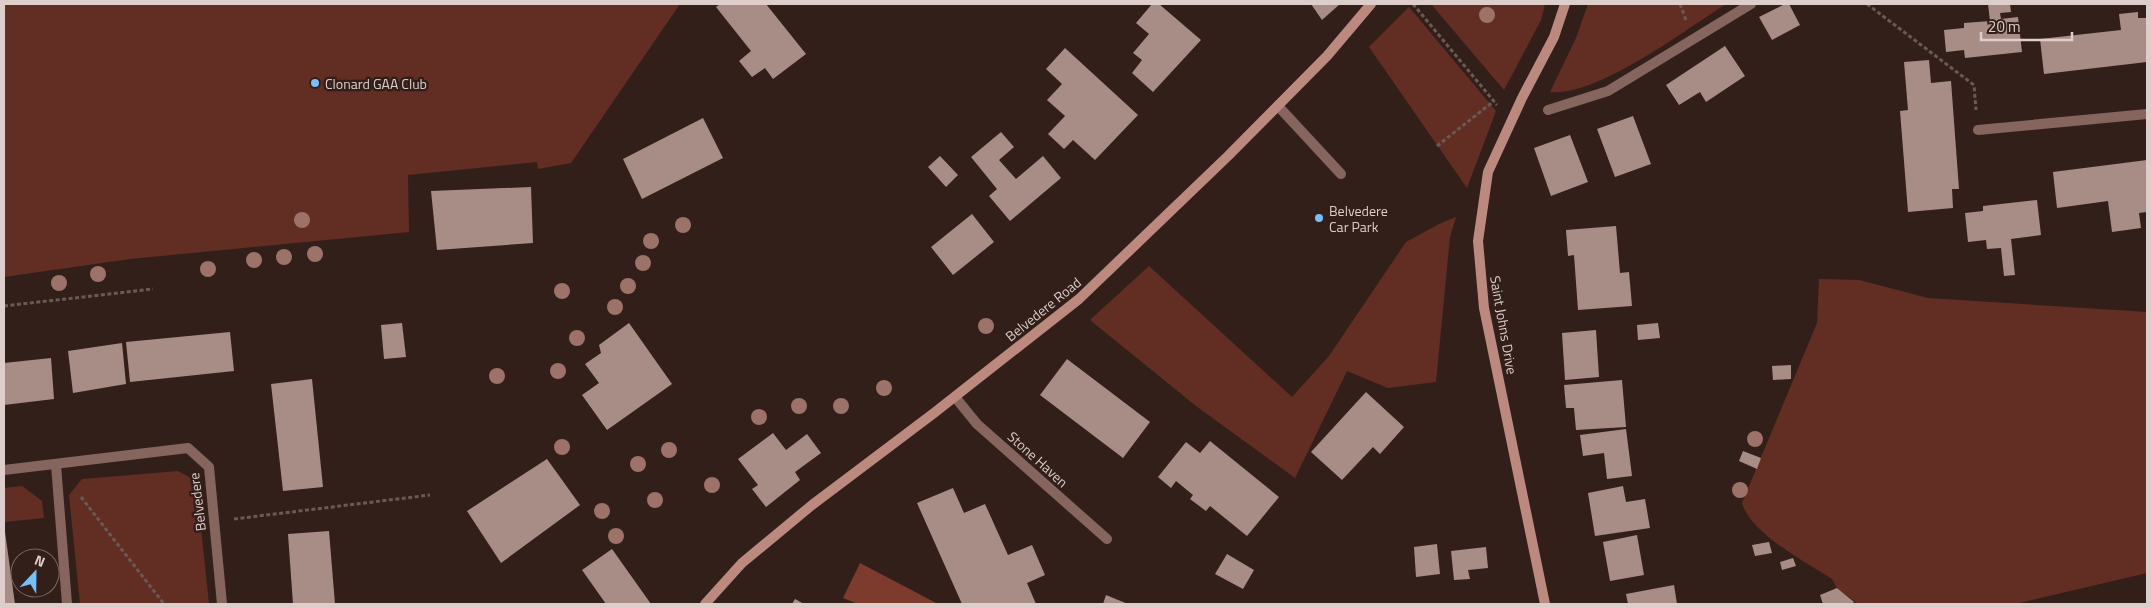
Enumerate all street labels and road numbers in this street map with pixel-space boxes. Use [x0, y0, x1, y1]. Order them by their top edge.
street label: Belvedere Road [1001, 272, 1085, 346]
street label: Saint Johns Drive [1485, 274, 1523, 376]
street label: Stone Haven [1003, 426, 1073, 492]
street label: Belvedere [183, 472, 211, 532]

